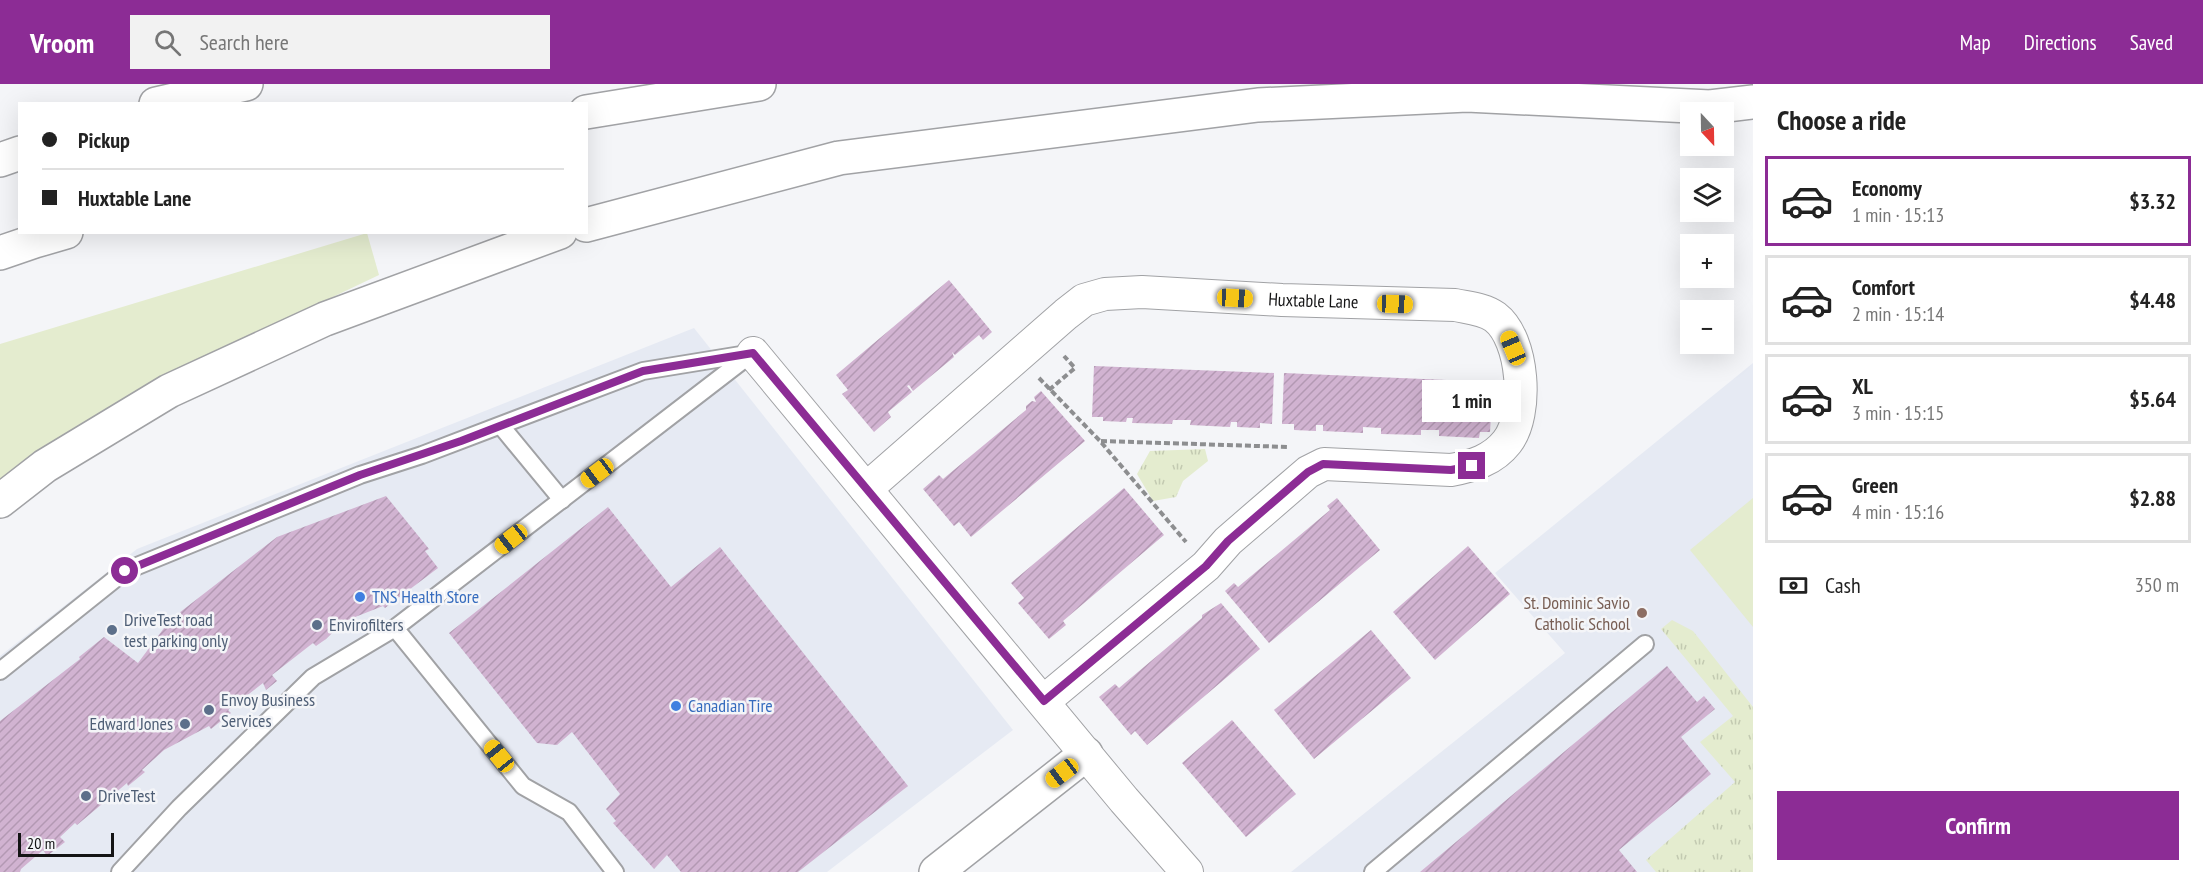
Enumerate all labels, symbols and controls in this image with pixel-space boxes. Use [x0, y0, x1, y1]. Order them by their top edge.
search box [130, 15, 550, 69]
text: Vroom [30, 24, 94, 61]
icon: search [151, 26, 184, 59]
text: Search here [199, 28, 289, 56]
text: Map [1960, 29, 1991, 56]
text: Directions [2024, 29, 2097, 56]
text: Saved [2130, 29, 2173, 56]
north arrow [1680, 102, 1734, 156]
map controls [1680, 102, 1734, 354]
text: Choose a ride [1777, 103, 1906, 137]
text: Pickup [78, 126, 130, 154]
button: layers [1680, 168, 1734, 222]
icon: car [1780, 174, 1834, 228]
text: Economy [1852, 174, 1922, 202]
text: Huxtable Lane [78, 184, 191, 212]
text: $3.32 [2129, 187, 2176, 215]
text: 1 min · 15:13 [1852, 202, 1944, 228]
button: + [1680, 234, 1734, 288]
icon: car [1780, 273, 1834, 327]
text: Comfort [1852, 273, 1915, 301]
text: $4.48 [2129, 286, 2176, 314]
street label: Huxtable Lane [1268, 287, 1359, 313]
car [1217, 288, 1253, 308]
car [1377, 294, 1413, 314]
button: − [1680, 300, 1734, 354]
text: 2 min · 15:14 [1852, 301, 1944, 327]
car [1498, 328, 1528, 368]
icon: car [1780, 372, 1834, 426]
text: XL [1852, 372, 1873, 400]
callout: 1 min [1422, 379, 1522, 421]
text: $5.64 [2129, 385, 2176, 413]
text: 1 min [1451, 388, 1492, 414]
text: 3 min · 15:15 [1852, 400, 1944, 426]
route end [1458, 452, 1485, 479]
car [577, 455, 617, 491]
icon: car [1780, 471, 1834, 525]
text: Green [1852, 471, 1898, 499]
text: $2.88 [2129, 484, 2176, 512]
text: 4 min · 15:16 [1852, 499, 1944, 525]
car [491, 521, 531, 557]
route start [111, 557, 138, 584]
icon: cash [1777, 569, 1810, 602]
text: Cash [1825, 571, 1861, 599]
text: 350 m [2135, 572, 2179, 598]
place label: TNS Health Store [372, 585, 479, 608]
marker: TNS Health Store [353, 590, 367, 604]
place label: St. Dominic Savio Catholic School [1523, 591, 1631, 635]
marker: St. Dominic Savio Catholic School [1635, 606, 1649, 620]
place label: DriveTest road test parking only [124, 608, 228, 652]
place label: Envirofilters [329, 613, 404, 636]
marker: Envirofilters [310, 618, 324, 632]
marker: DriveTest road test parking only [105, 623, 119, 637]
place label: Envoy Business Services [221, 688, 315, 732]
place label: Canadian Tire [688, 694, 773, 717]
marker: Canadian Tire [669, 699, 683, 713]
marker: Envoy Business Services [202, 703, 216, 717]
place label: Edward Jones [90, 712, 173, 735]
marker: Edward Jones [178, 717, 192, 731]
car [481, 736, 517, 776]
car [1042, 755, 1082, 791]
place label: DriveTest [98, 784, 155, 807]
marker: DriveTest [79, 789, 93, 803]
button: Confirm [1777, 791, 2179, 860]
scale bar [18, 830, 114, 858]
text: 20 m [27, 833, 55, 853]

